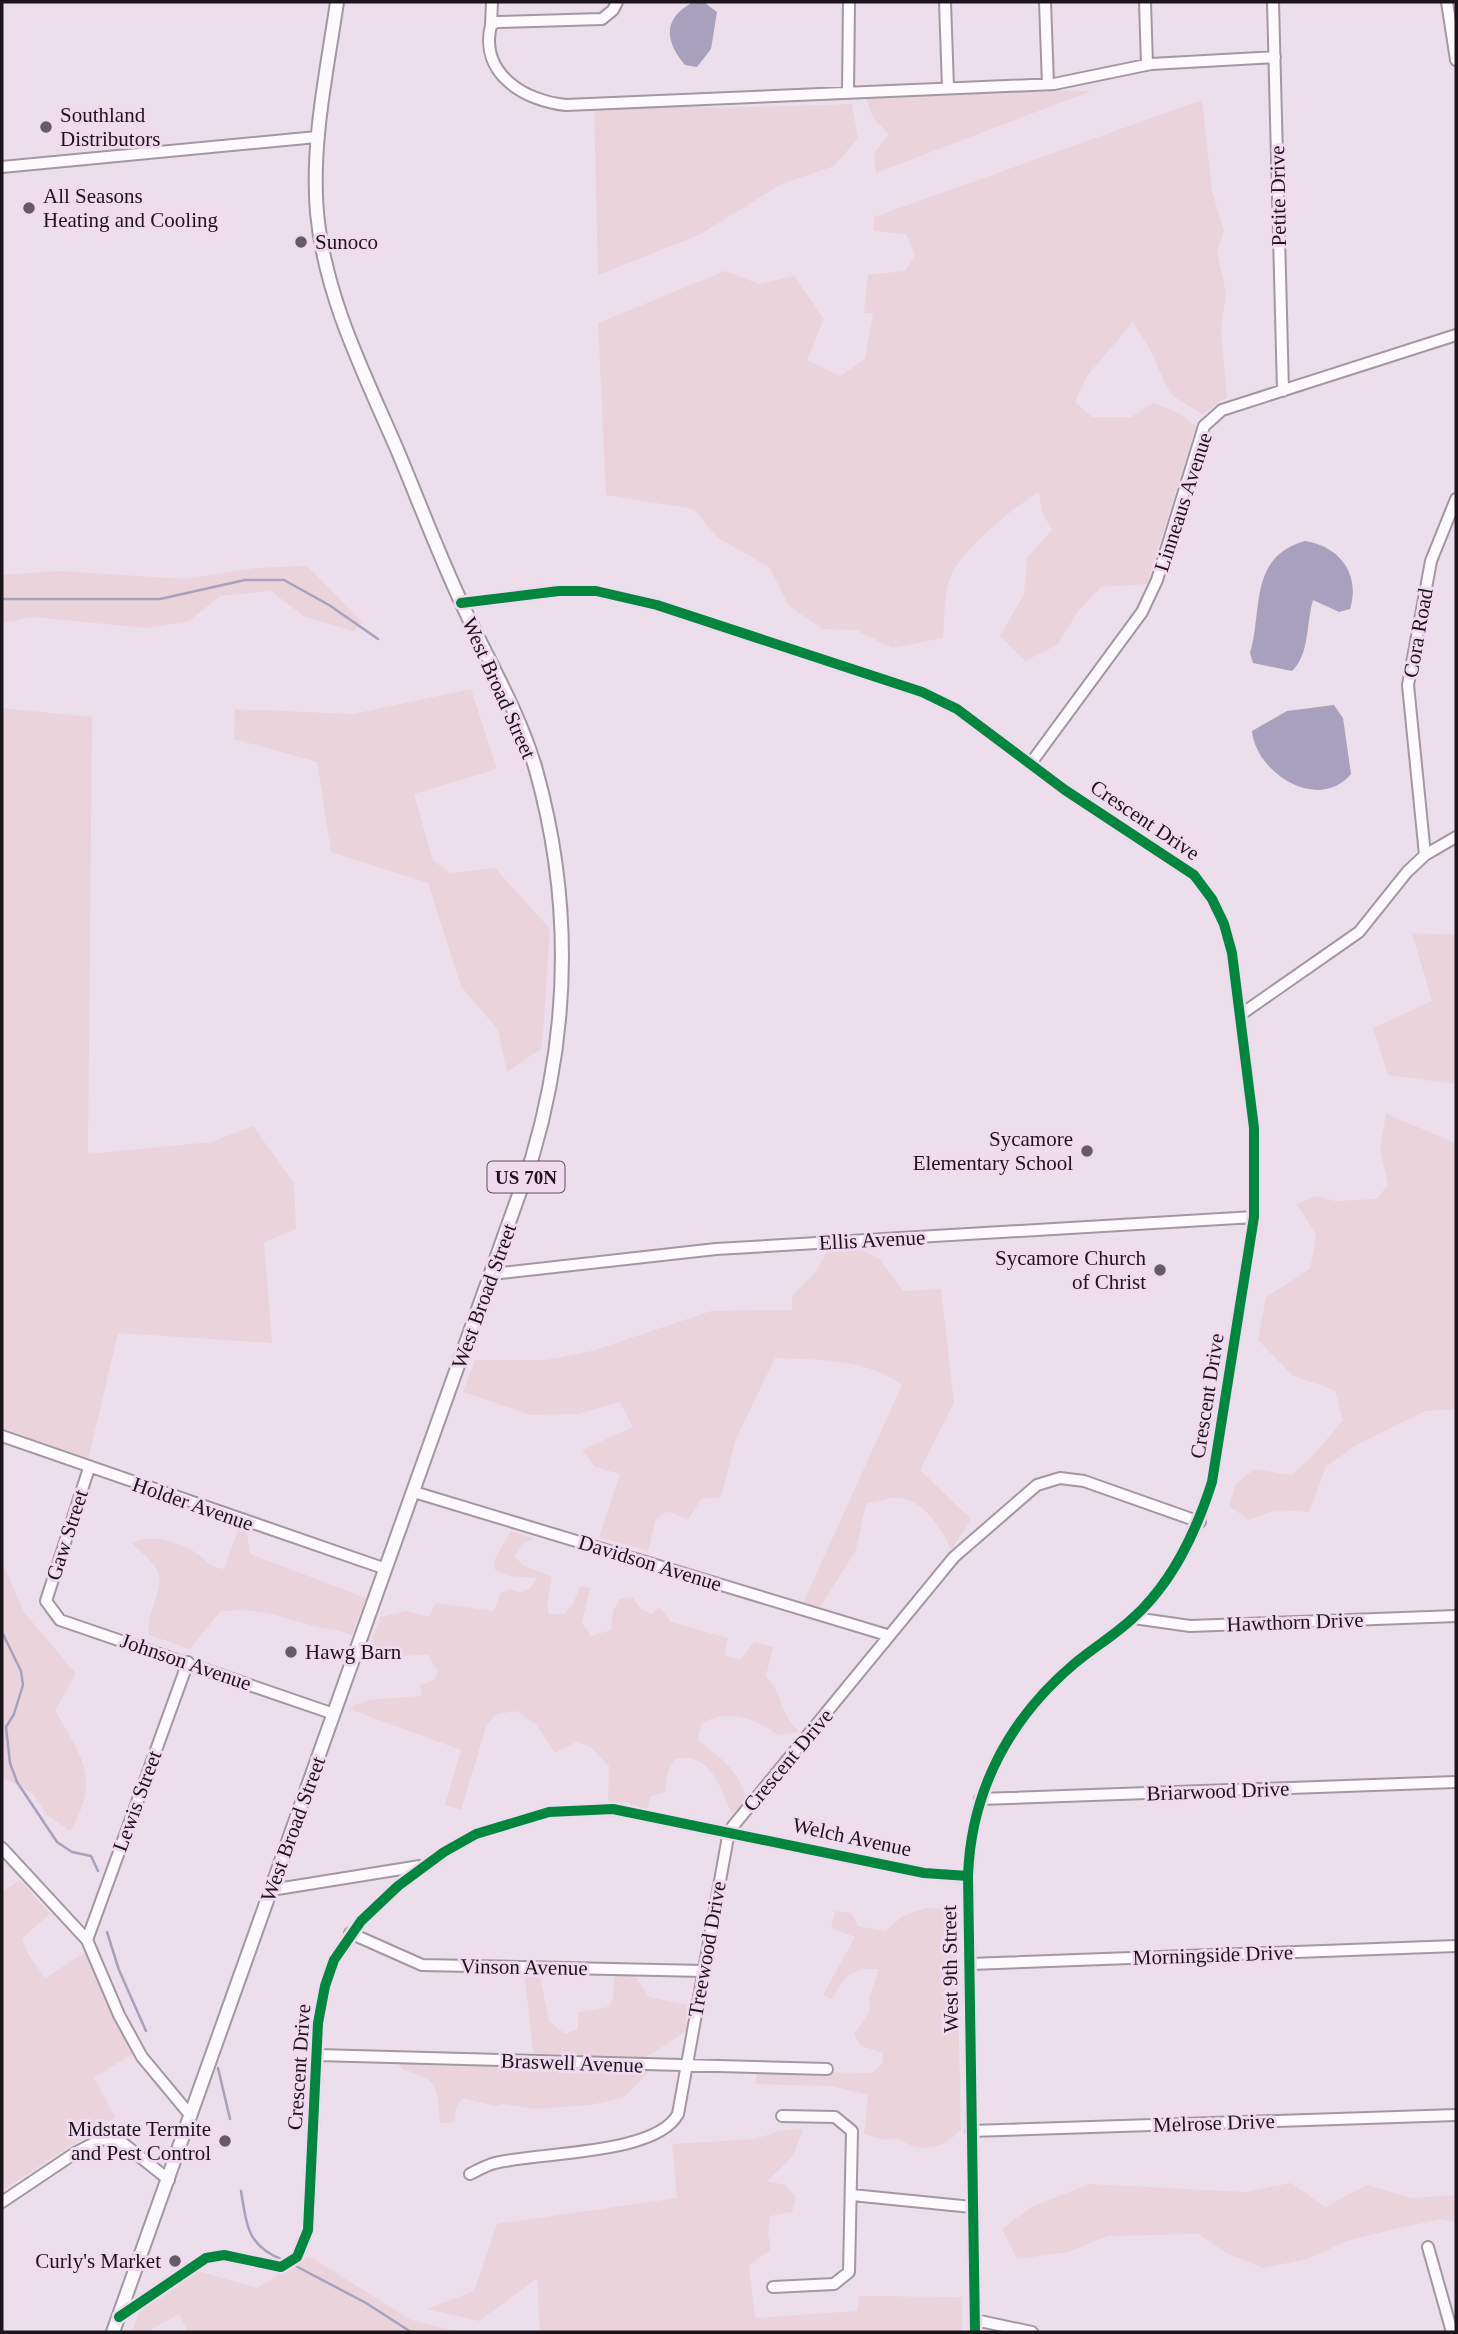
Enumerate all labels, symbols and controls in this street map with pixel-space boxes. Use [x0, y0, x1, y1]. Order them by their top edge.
place label: Southland Distributors [60, 103, 160, 151]
marker: Southland Distributors [38, 119, 54, 135]
street label: Petite Drive [1265, 145, 1291, 247]
place label: All Seasons Heating and Cooling [43, 184, 218, 232]
marker: All Seasons Heating and Cooling [21, 200, 37, 216]
place label: Sunoco [315, 230, 378, 254]
marker: Sunoco [293, 234, 309, 250]
street label: Linneaus Avenue [1149, 429, 1217, 575]
street label: Cora Road [1398, 586, 1438, 680]
street label: West Broad Street [457, 614, 541, 763]
street label: Crescent Drive [1086, 775, 1204, 865]
place label: Sycamore Elementary School [913, 1127, 1073, 1175]
marker: Sycamore Elementary School [1079, 1143, 1095, 1159]
road number: US 70N [488, 1162, 564, 1192]
street label: West Broad Street [447, 1220, 521, 1372]
street label: Ellis Avenue [818, 1225, 926, 1255]
place label: Sycamore Church of Christ [995, 1246, 1146, 1294]
marker: Sycamore Church of Christ [1152, 1262, 1168, 1278]
street label: Crescent Drive [1185, 1332, 1229, 1460]
street label: Holder Avenue [129, 1472, 257, 1536]
street label: Gaw Street [41, 1486, 93, 1583]
street label: Davidson Avenue [576, 1530, 724, 1596]
street label: Hawthorn Drive [1226, 1608, 1364, 1636]
street label: Johnson Avenue [117, 1628, 255, 1696]
place label: Hawg Barn [305, 1640, 402, 1664]
marker: Hawg Barn [283, 1644, 299, 1660]
street label: Crescent Drive [738, 1704, 838, 1816]
street label: Lewis Street [108, 1747, 166, 1855]
street label: West Broad Street [256, 1753, 330, 1905]
street label: Briarwood Drive [1146, 1777, 1290, 1805]
street label: Welch Avenue [790, 1813, 914, 1861]
street label: Treewood Drive [683, 1879, 731, 2019]
street label: West 9th Street [937, 1905, 963, 2033]
street label: Morningside Drive [1132, 1940, 1294, 1970]
street label: Vinson Avenue [460, 1954, 588, 1980]
street label: Crescent Drive [283, 2003, 315, 2131]
street label: Braswell Avenue [500, 2049, 644, 2077]
street label: Melrose Drive [1153, 2109, 1275, 2137]
place label: Midstate Termite and Pest Control [68, 2117, 211, 2165]
marker: Midstate Termite and Pest Control [217, 2133, 233, 2149]
place label: Curly's Market [35, 2249, 161, 2273]
marker: Curly's Market [167, 2253, 183, 2269]

